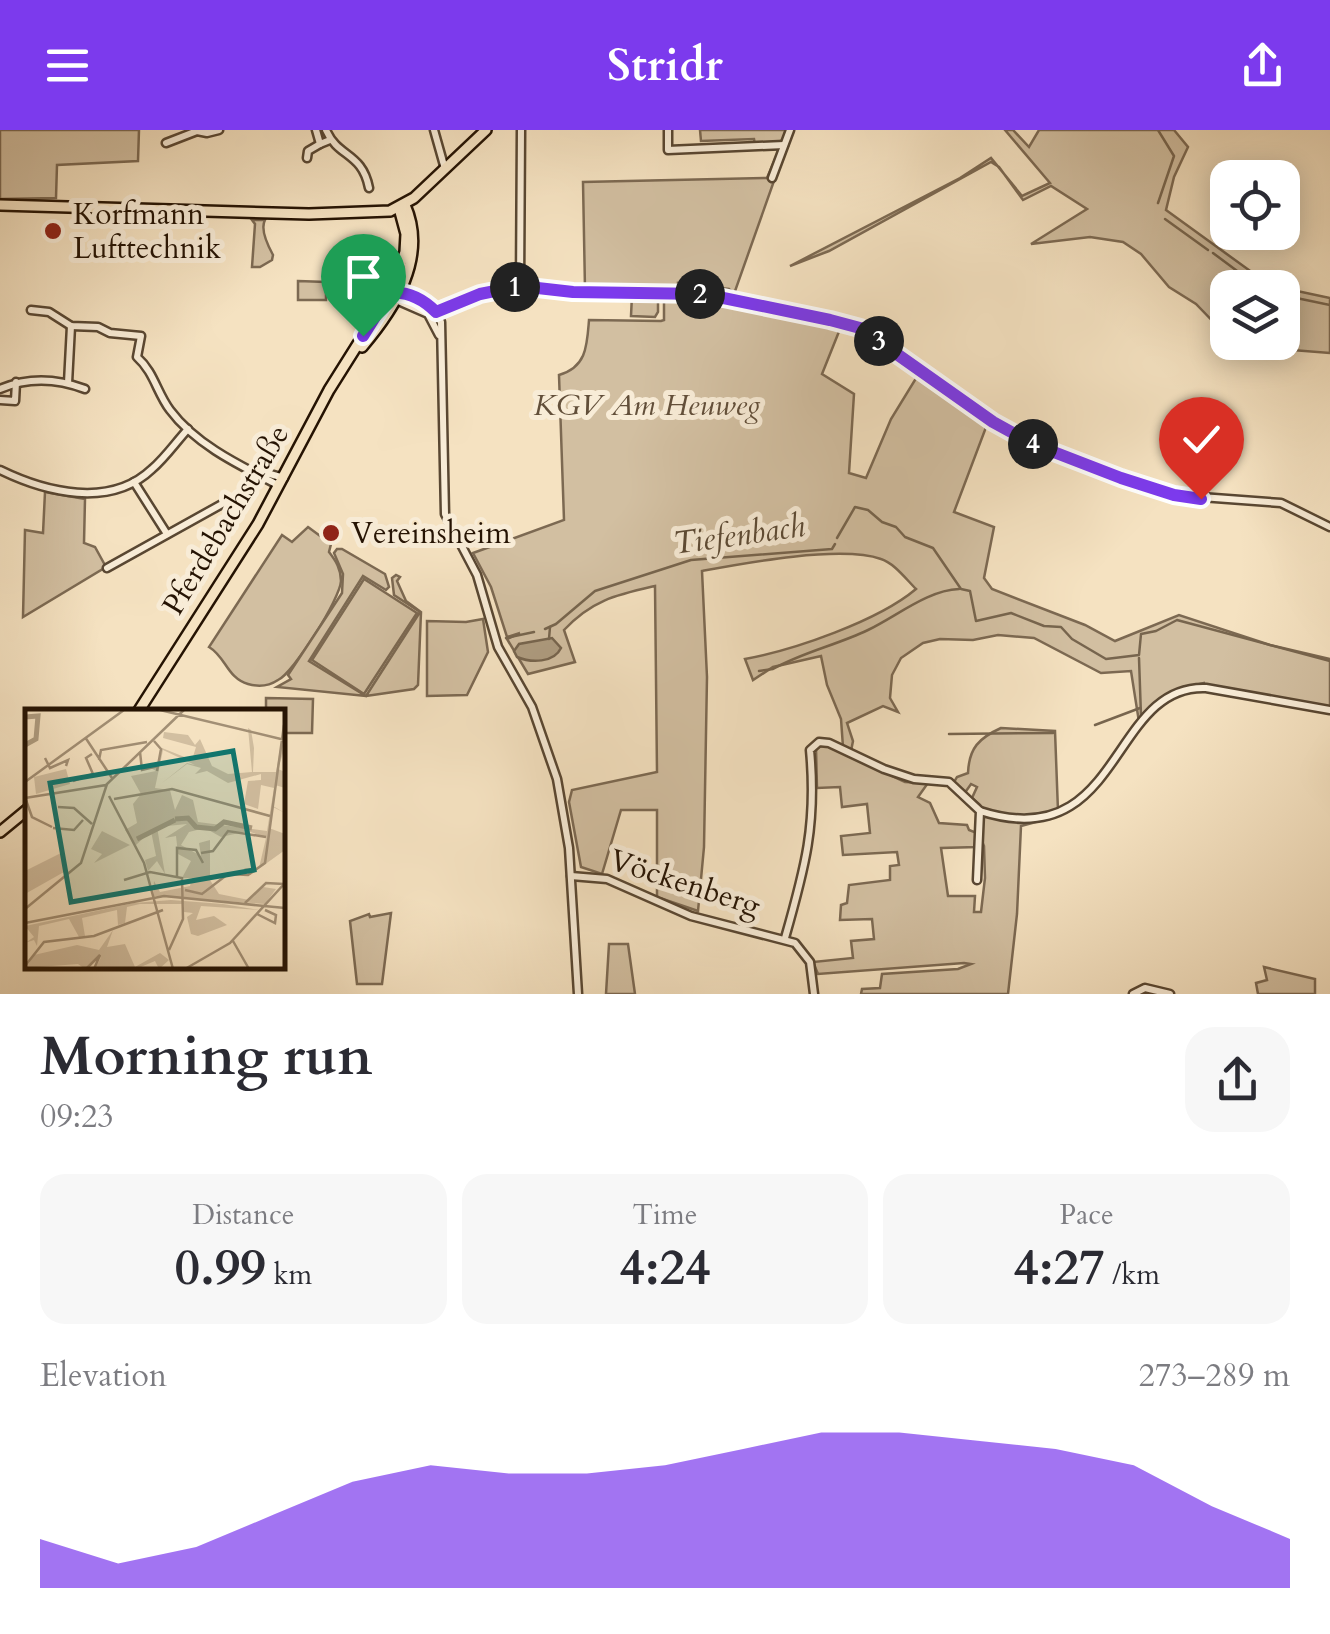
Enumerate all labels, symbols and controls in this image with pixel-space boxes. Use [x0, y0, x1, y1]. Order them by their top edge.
text: Stridr [607, 35, 723, 96]
icon: menu [40, 38, 95, 93]
icon: share [1235, 38, 1290, 93]
map controls [1210, 160, 1300, 360]
button: locate [1210, 160, 1300, 250]
place label: Korfmann Lufttechnik [73, 194, 221, 269]
marker: Korfmann Lufttechnik [42, 220, 64, 242]
pin [321, 234, 406, 337]
icon: arrive [336, 249, 391, 304]
pin: 1 [490, 262, 540, 312]
text: 1 [508, 268, 522, 306]
pin: 2 [675, 269, 725, 319]
button: layers [1210, 270, 1300, 360]
text: 2 [693, 275, 707, 313]
pin: 3 [854, 316, 904, 366]
text: 3 [872, 322, 886, 360]
park label: KGV Am Heuweg [534, 385, 761, 426]
pin [1159, 397, 1244, 500]
icon: check [1174, 412, 1229, 467]
street label: Pferdebachstraße [153, 417, 299, 623]
pin: 4 [1008, 419, 1058, 469]
text: 4 [1026, 425, 1040, 463]
water label: Tiefenbach [670, 504, 808, 566]
place label: Vereinsheim [351, 513, 511, 554]
marker: Vereinsheim [320, 522, 342, 544]
inset map [25, 709, 285, 969]
street label: Vöckenberg [604, 839, 766, 927]
text: Morning run [40, 1020, 373, 1094]
button: share [1185, 1027, 1290, 1132]
text: 09:23 [40, 1095, 114, 1139]
text: Distance [192, 1196, 295, 1234]
text: Time [633, 1196, 697, 1234]
text: Pace [1060, 1196, 1114, 1234]
text: 0.99 [175, 1234, 266, 1302]
text: 4:24 [619, 1234, 711, 1302]
text: 4:27 [1013, 1234, 1105, 1302]
text: km [266, 1256, 312, 1294]
text: /km [1105, 1256, 1160, 1294]
text: Elevation [40, 1354, 167, 1398]
text: 273–289 m [1138, 1354, 1290, 1398]

